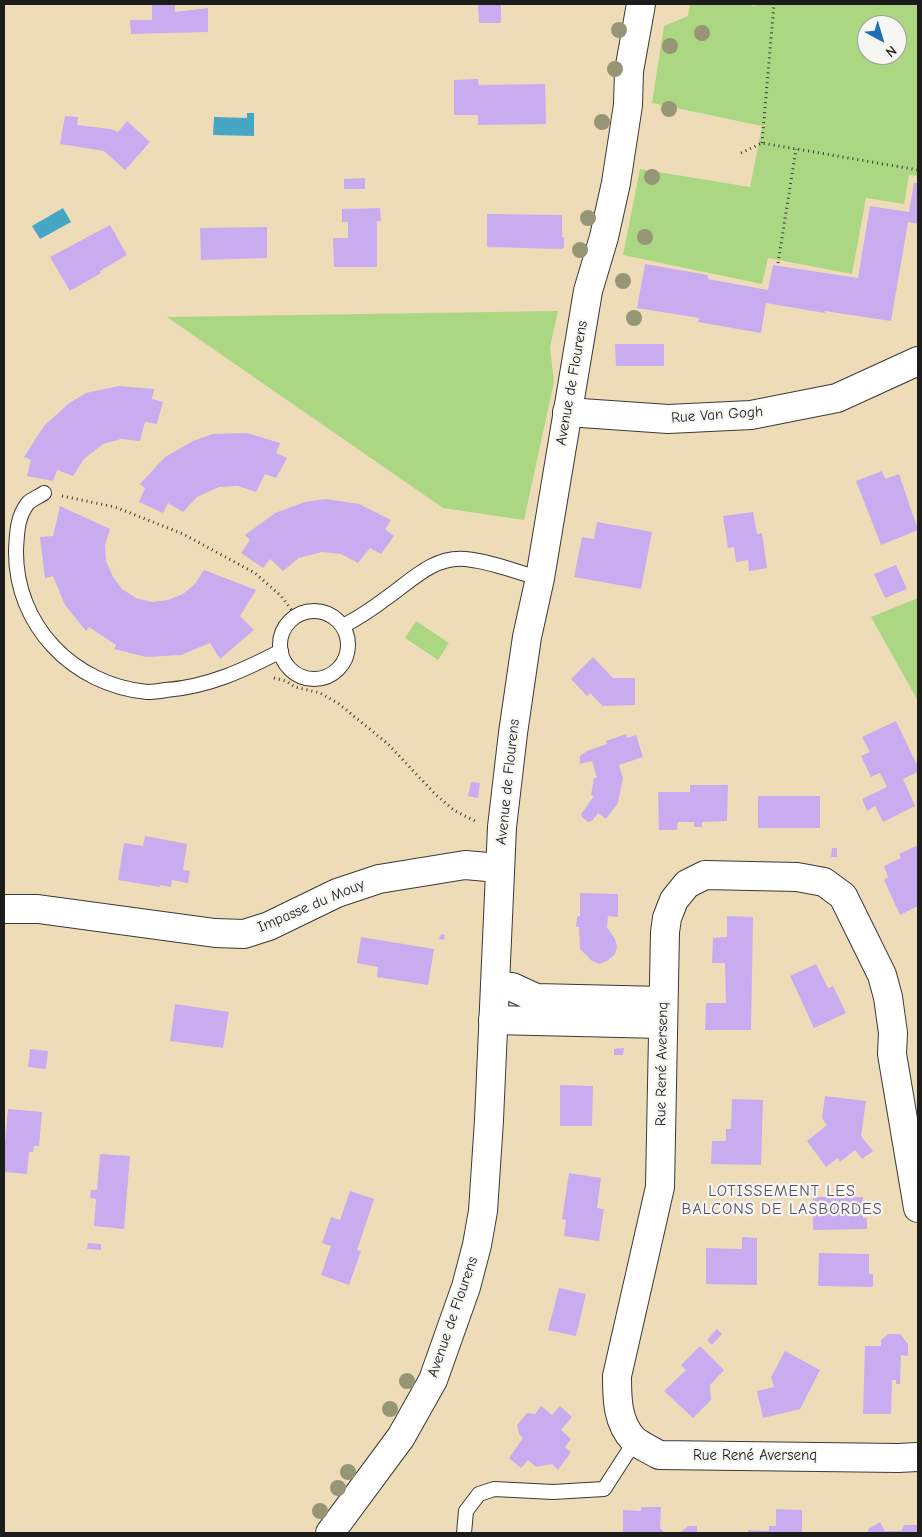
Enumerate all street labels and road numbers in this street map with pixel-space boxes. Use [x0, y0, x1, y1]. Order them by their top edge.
street label: Avenue de Flourens [552, 319, 592, 447]
street label: Rue Van Gogh [670, 403, 764, 427]
street label: Avenue de Flourens [492, 718, 524, 846]
street label: Impasse du Mouy [255, 875, 367, 937]
street label: Rue René Aversenq [652, 1002, 672, 1126]
street label: Avenue de Flourens [424, 1254, 482, 1380]
street label: Rue René Aversenq [693, 1447, 817, 1465]

